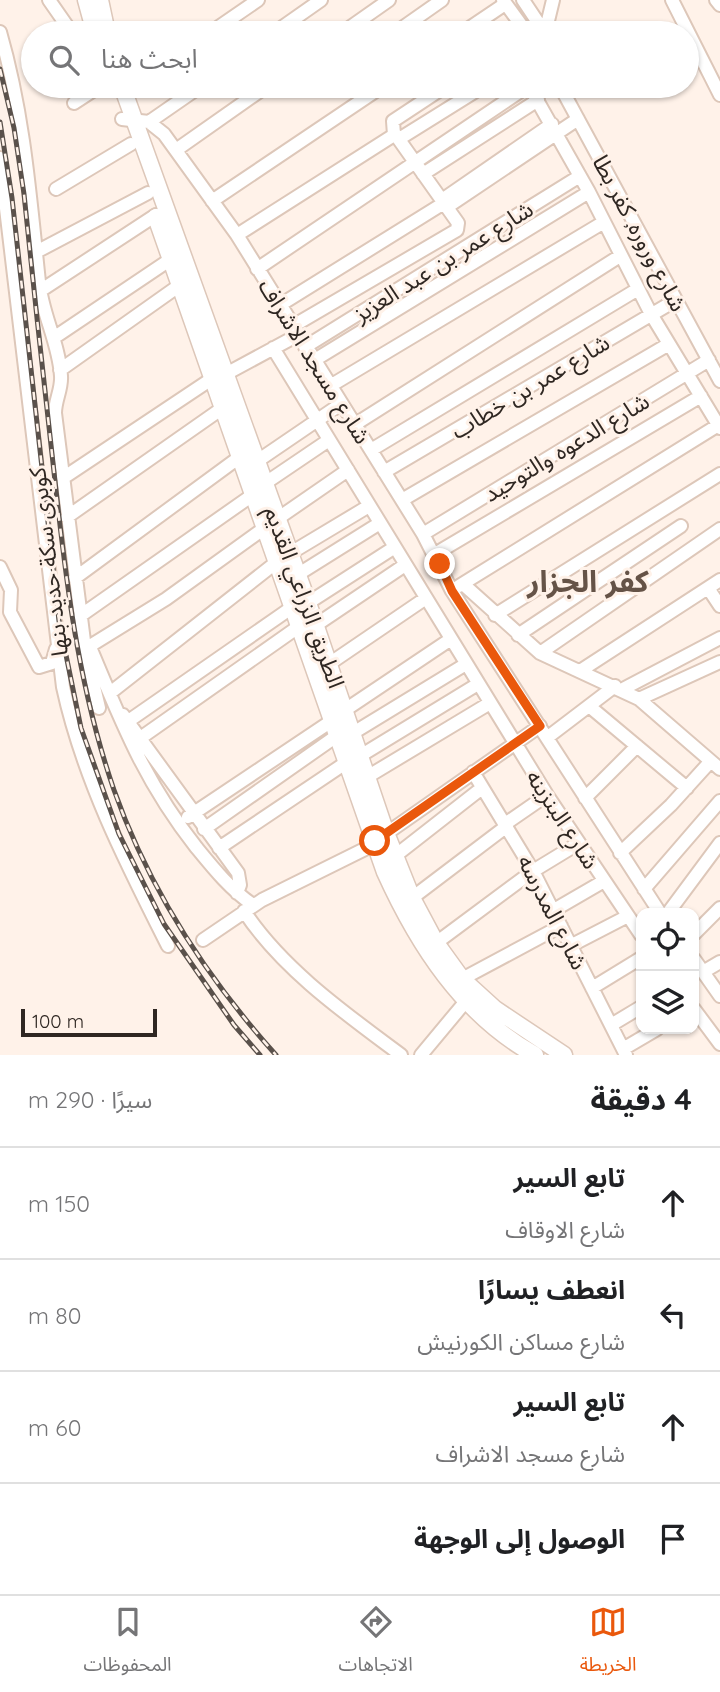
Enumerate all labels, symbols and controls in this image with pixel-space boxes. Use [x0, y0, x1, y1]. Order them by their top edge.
search box [21, 21, 699, 98]
icon: search [45, 41, 83, 79]
text: ابحث هنا [101, 42, 198, 75]
street label: شارع وروره, كفر بطا [584, 150, 693, 318]
street label: شارع عمر بن عبد العزيز [347, 194, 540, 331]
street label: شارع مسجد الاشراف [250, 273, 377, 451]
street label: شارع عمر بن خطاب [445, 327, 616, 447]
street label: شارع الدعوه والتوحيد [478, 386, 656, 511]
street label: كوبرى سكة حديد بنها [22, 465, 74, 658]
street label: الطريق الزراعي القديم [255, 502, 351, 693]
route end [424, 548, 455, 579]
district label: كفر الجزار [525, 562, 649, 600]
street label: شارع البنزينه [518, 764, 606, 876]
route start [359, 825, 390, 856]
street label: شارع المدرسه [509, 850, 594, 976]
map controls [636, 908, 699, 1034]
button: locate [636, 908, 699, 971]
button: layers [636, 971, 699, 1034]
scale bar [21, 1006, 158, 1038]
text: 100 m [32, 1009, 84, 1033]
text: 4 دقيقة [590, 1080, 692, 1118]
text: سيرًا · 290 m [28, 1085, 152, 1114]
text: تابع السير [513, 1161, 625, 1194]
icon: ahead [654, 1184, 692, 1222]
text: 150 m [28, 1189, 90, 1218]
text: شارع الاوقاف [505, 1215, 625, 1244]
text: انعطف يسارًا [478, 1273, 625, 1306]
icon: left [654, 1296, 692, 1334]
text: 80 m [28, 1301, 81, 1330]
text: شارع مساكن الكورنيش [417, 1327, 625, 1356]
text: تابع السير [513, 1385, 625, 1418]
icon: ahead [654, 1408, 692, 1446]
text: 60 m [28, 1413, 81, 1442]
text: شارع مسجد الاشراف [436, 1439, 625, 1468]
icon: arrive [654, 1520, 692, 1558]
text: الوصول إلى الوجهة [414, 1522, 625, 1555]
tab: المحفوظات [83, 1603, 172, 1685]
tab: الاتجاهات [339, 1603, 413, 1685]
tab: الخريطة [580, 1603, 637, 1685]

